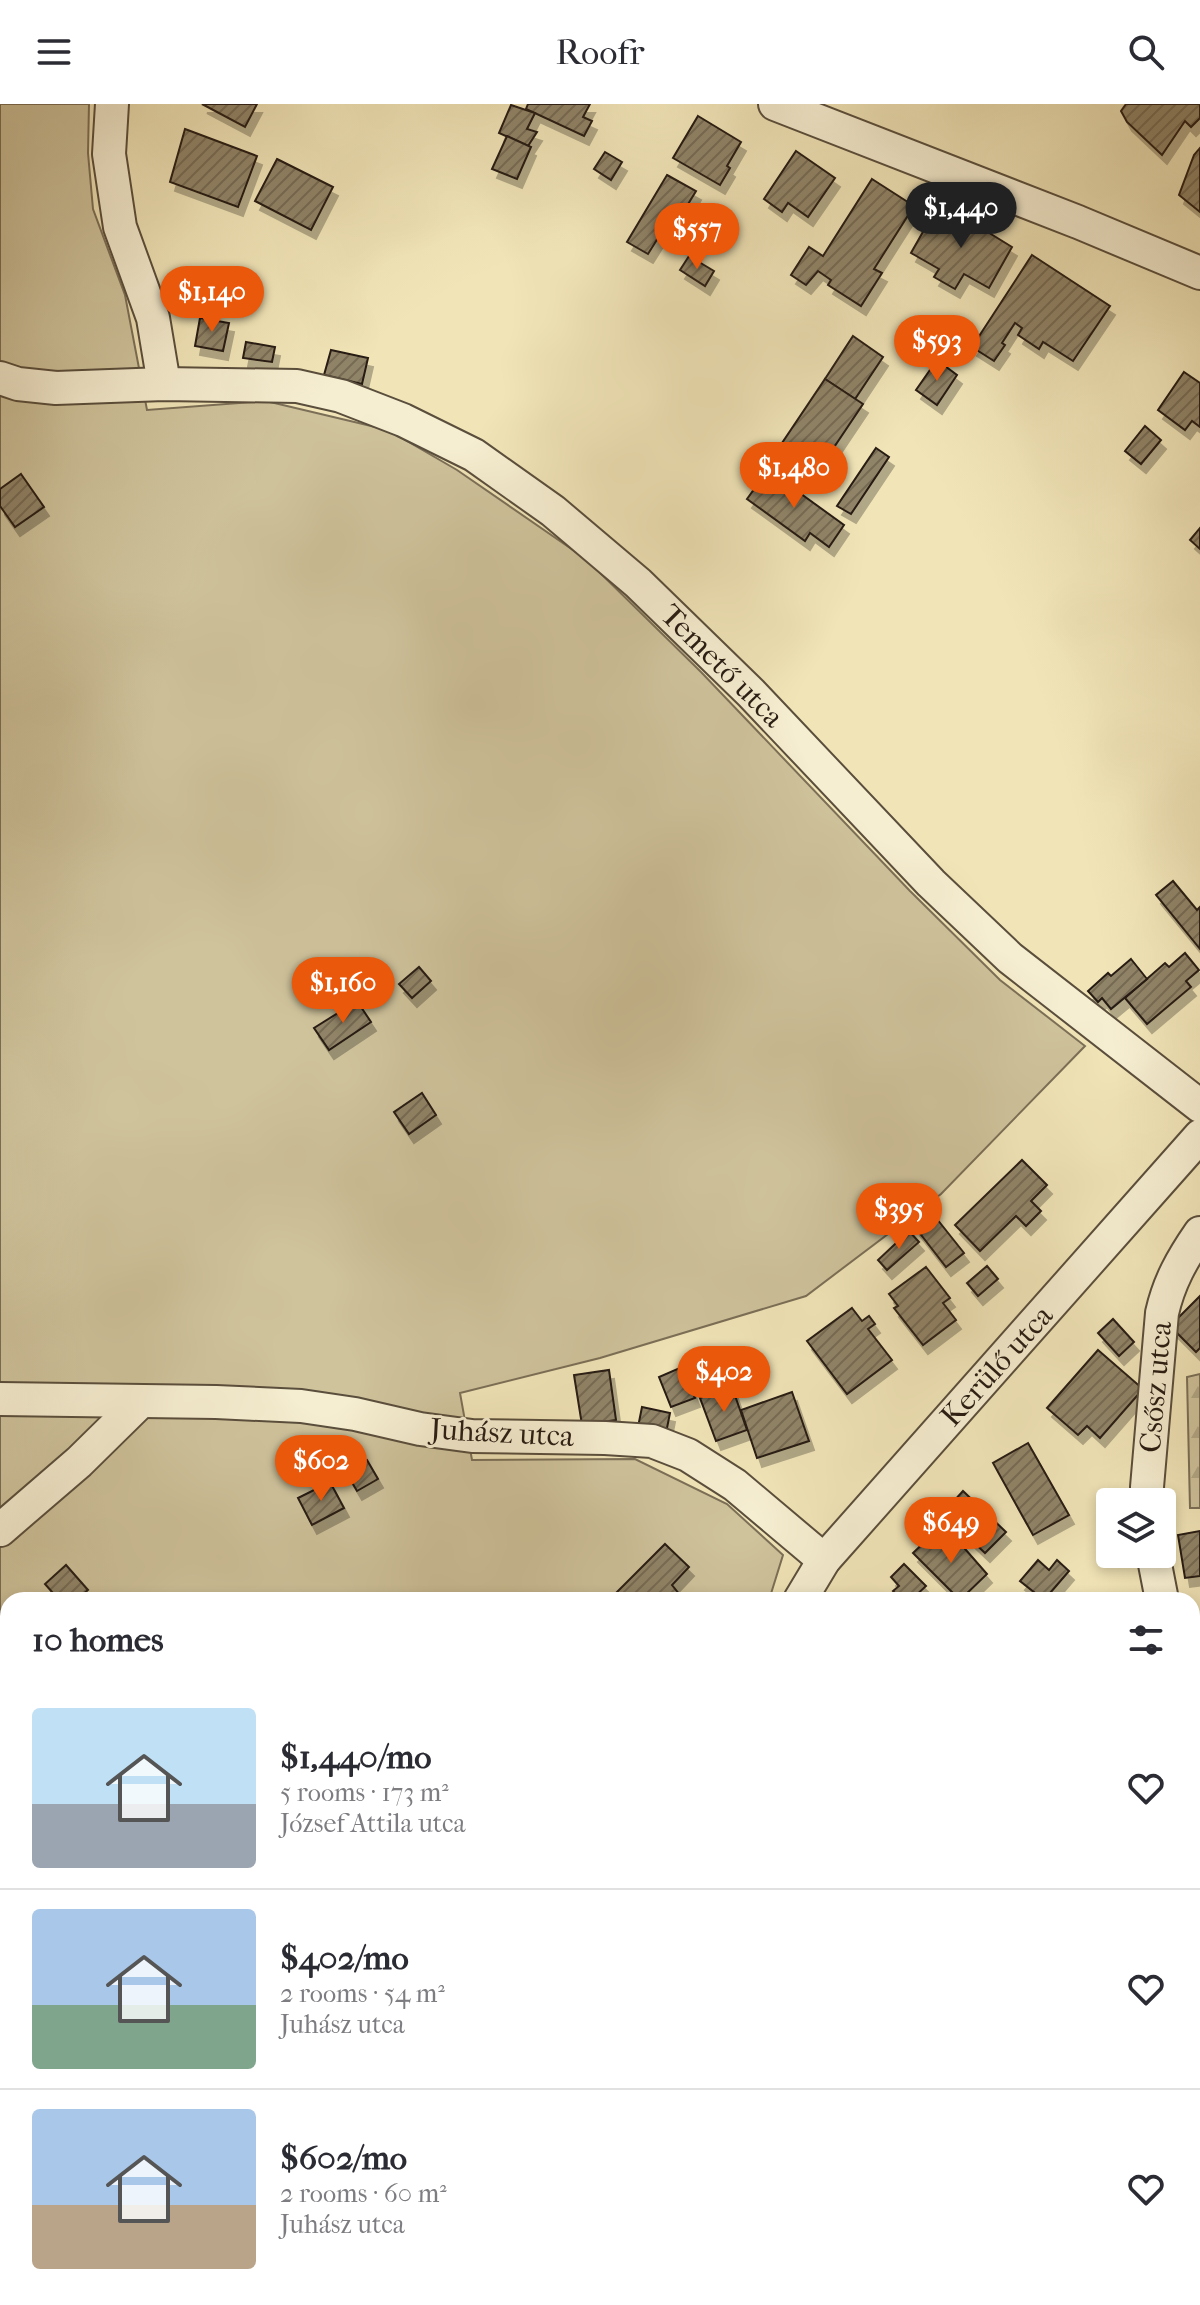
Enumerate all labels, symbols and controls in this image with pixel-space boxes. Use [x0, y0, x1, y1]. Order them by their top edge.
icon: menu [32, 30, 76, 74]
icon: search [1124, 30, 1168, 74]
text: Roofr [555, 31, 645, 73]
pin: $1,440 [896, 182, 1026, 250]
text: $1,440 [924, 192, 998, 223]
pin: $557 [650, 203, 744, 271]
text: $557 [672, 213, 722, 244]
pin: $1,140 [147, 266, 277, 334]
text: $1,140 [178, 276, 246, 307]
pin: $593 [890, 315, 984, 383]
text: $593 [912, 325, 962, 356]
pin: $1,480 [729, 442, 859, 510]
text: $1,480 [758, 452, 830, 483]
street label: Temető utca [653, 597, 791, 735]
pin: $1,160 [278, 957, 408, 1025]
text: $1,160 [310, 967, 376, 998]
pin: $395 [852, 1183, 946, 1251]
text: $395 [874, 1193, 924, 1224]
street label: Kerülő utca [934, 1298, 1061, 1434]
street label: Csősz utca [1133, 1319, 1179, 1454]
pin: $402 [677, 1346, 771, 1414]
text: $402 [695, 1356, 753, 1387]
street label: Juhász utca [427, 1412, 576, 1454]
pin: $602 [274, 1435, 368, 1503]
text: $602 [293, 1445, 349, 1476]
map controls [1096, 1488, 1176, 1568]
button: layers [1096, 1488, 1176, 1568]
pin: $649 [904, 1497, 998, 1565]
text: $649 [922, 1507, 980, 1538]
icon: filters [1124, 1618, 1168, 1662]
text: 10 homes [32, 1620, 163, 1660]
text: $1,440/mo [280, 1737, 432, 1777]
icon: home [96, 1740, 192, 1836]
icon: heart [1124, 1766, 1168, 1810]
text: 5 rooms · 173 m² [280, 1777, 449, 1808]
text: József Attila utca [280, 1808, 466, 1839]
text: $402/mo [280, 1938, 409, 1978]
icon: home [96, 1941, 192, 2037]
icon: heart [1124, 1967, 1168, 2011]
text: 2 rooms · 54 m² [280, 1978, 445, 2009]
text: Juhász utca [280, 2009, 405, 2040]
text: $602/mo [280, 2138, 407, 2178]
icon: home [96, 2141, 192, 2237]
icon: heart [1124, 2167, 1168, 2211]
text: 2 rooms · 60 m² [280, 2178, 447, 2209]
text: Juhász utca [280, 2209, 405, 2240]

